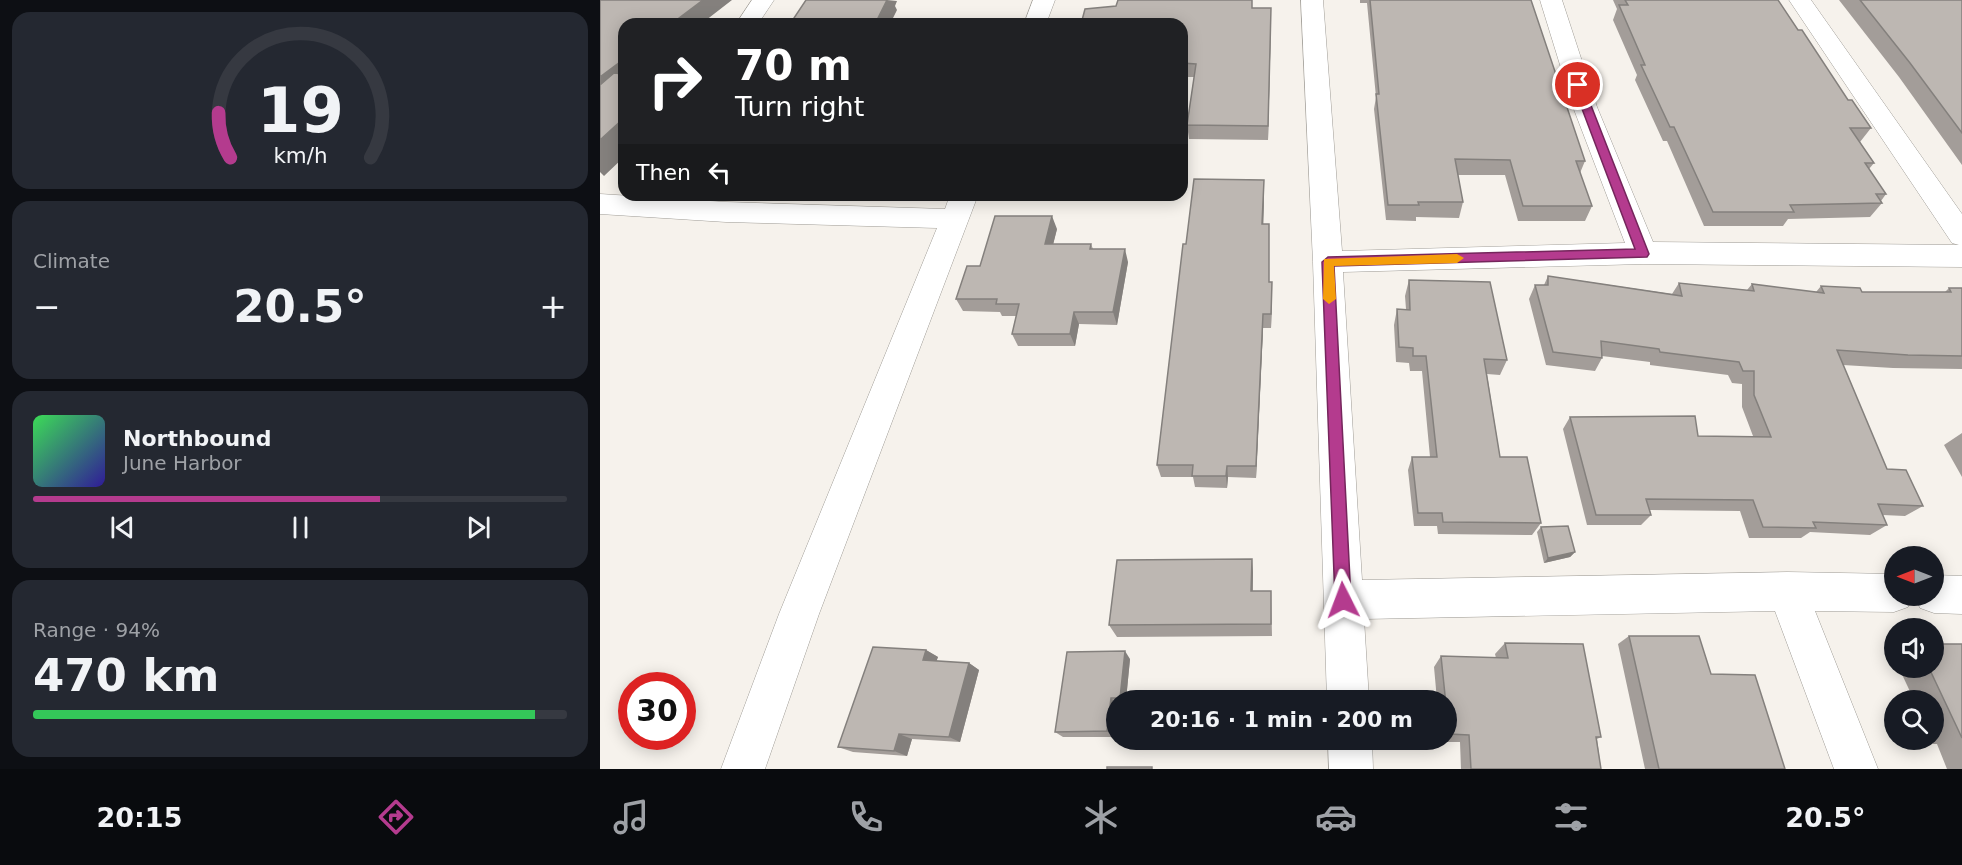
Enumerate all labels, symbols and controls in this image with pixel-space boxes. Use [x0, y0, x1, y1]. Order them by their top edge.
text: 70 m [735, 41, 852, 90]
icon: right [636, 42, 714, 120]
pin [1552, 59, 1603, 110]
icon: arrive [1561, 68, 1594, 101]
text: 19 [257, 74, 343, 147]
text: Turn right [735, 91, 864, 122]
text: km/h [273, 143, 327, 168]
icon: left [703, 156, 736, 189]
text: Then [636, 160, 691, 185]
text: Climate [33, 249, 110, 273]
text: 20.5° [233, 280, 367, 333]
text: − [33, 287, 61, 326]
text: + [539, 287, 567, 326]
text: Northbound [123, 426, 272, 451]
text: June Harbor [123, 451, 242, 475]
icon: previous [106, 511, 139, 544]
icon: pause [284, 511, 317, 544]
icon: next [462, 511, 495, 544]
north arrow [1884, 546, 1944, 606]
map controls [1884, 546, 1944, 750]
position arrow [1311, 568, 1375, 632]
text: Range · 94% [33, 618, 160, 642]
button: sound [1884, 618, 1944, 678]
text: 470 km [33, 649, 219, 702]
speed limit sign: 30 [618, 672, 696, 750]
button: search [1884, 690, 1944, 750]
text: 20:16 · 1 min · 200 m [1150, 707, 1413, 732]
icon: directions [375, 796, 417, 838]
icon: music [610, 796, 652, 838]
icon: phone [845, 796, 887, 838]
icon: climate [1080, 796, 1122, 838]
icon: car [1315, 796, 1357, 838]
icon: filters [1550, 796, 1592, 838]
text: 20:15 [96, 802, 182, 833]
text: 20.5° [1785, 802, 1865, 833]

